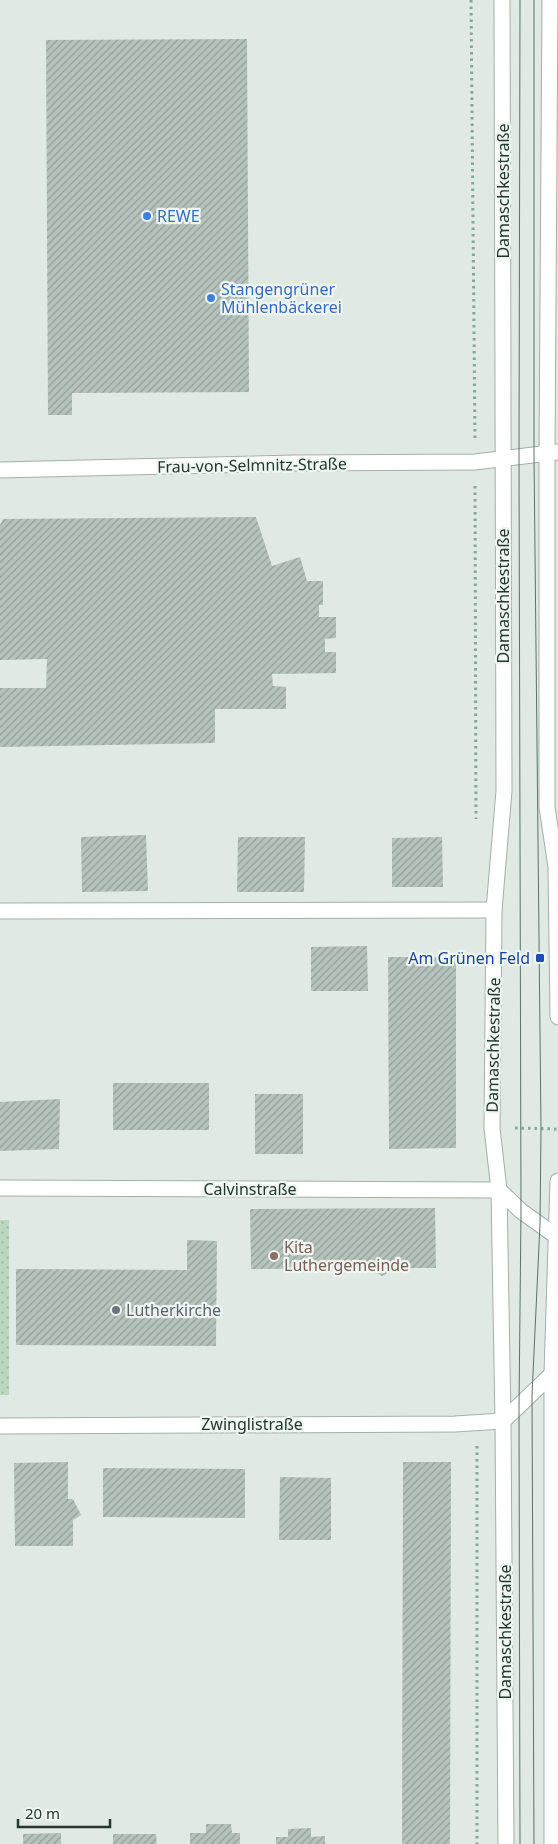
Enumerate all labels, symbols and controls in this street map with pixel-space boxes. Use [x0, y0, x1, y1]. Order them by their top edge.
street label: Damaschkestraße [492, 123, 514, 259]
place label: REWE [157, 205, 200, 227]
marker: REWE [141, 210, 153, 222]
place label: Stangengrüner Mühlenbäckerei [221, 278, 342, 318]
marker: Stangengrüner Mühlenbäckerei [205, 292, 217, 304]
street label: Frau-von-Selmnitz-Straße [157, 452, 347, 478]
street label: Damaschkestraße [492, 528, 514, 664]
place label: Am Grünen Feld [408, 947, 530, 969]
marker: Am Grünen Feld [534, 952, 546, 964]
street label: Damaschkestraße [481, 977, 505, 1113]
street label: Calvinstraße [203, 1178, 297, 1200]
place label: Kita Luthergemeinde [284, 1236, 409, 1276]
marker: Kita Luthergemeinde [268, 1250, 280, 1262]
place label: Lutherkirche [126, 1299, 221, 1321]
marker: Lutherkirche [110, 1304, 122, 1316]
street label: Zwinglistraße [201, 1413, 303, 1435]
street label: Damaschkestraße [494, 1564, 516, 1700]
scale bar [18, 1796, 110, 1828]
text: 20 m [25, 1803, 60, 1823]

